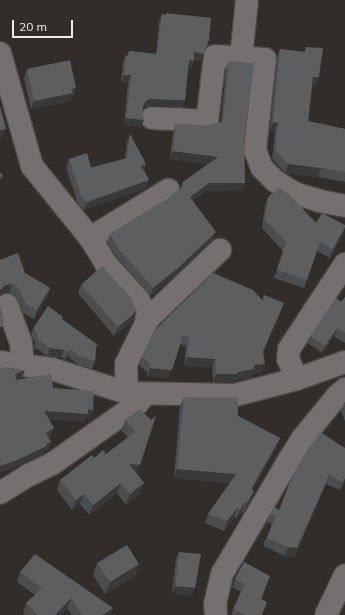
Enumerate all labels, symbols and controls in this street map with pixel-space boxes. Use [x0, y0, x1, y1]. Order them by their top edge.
scale bar [14, 12, 75, 38]
text: 20 m [19, 19, 47, 34]

